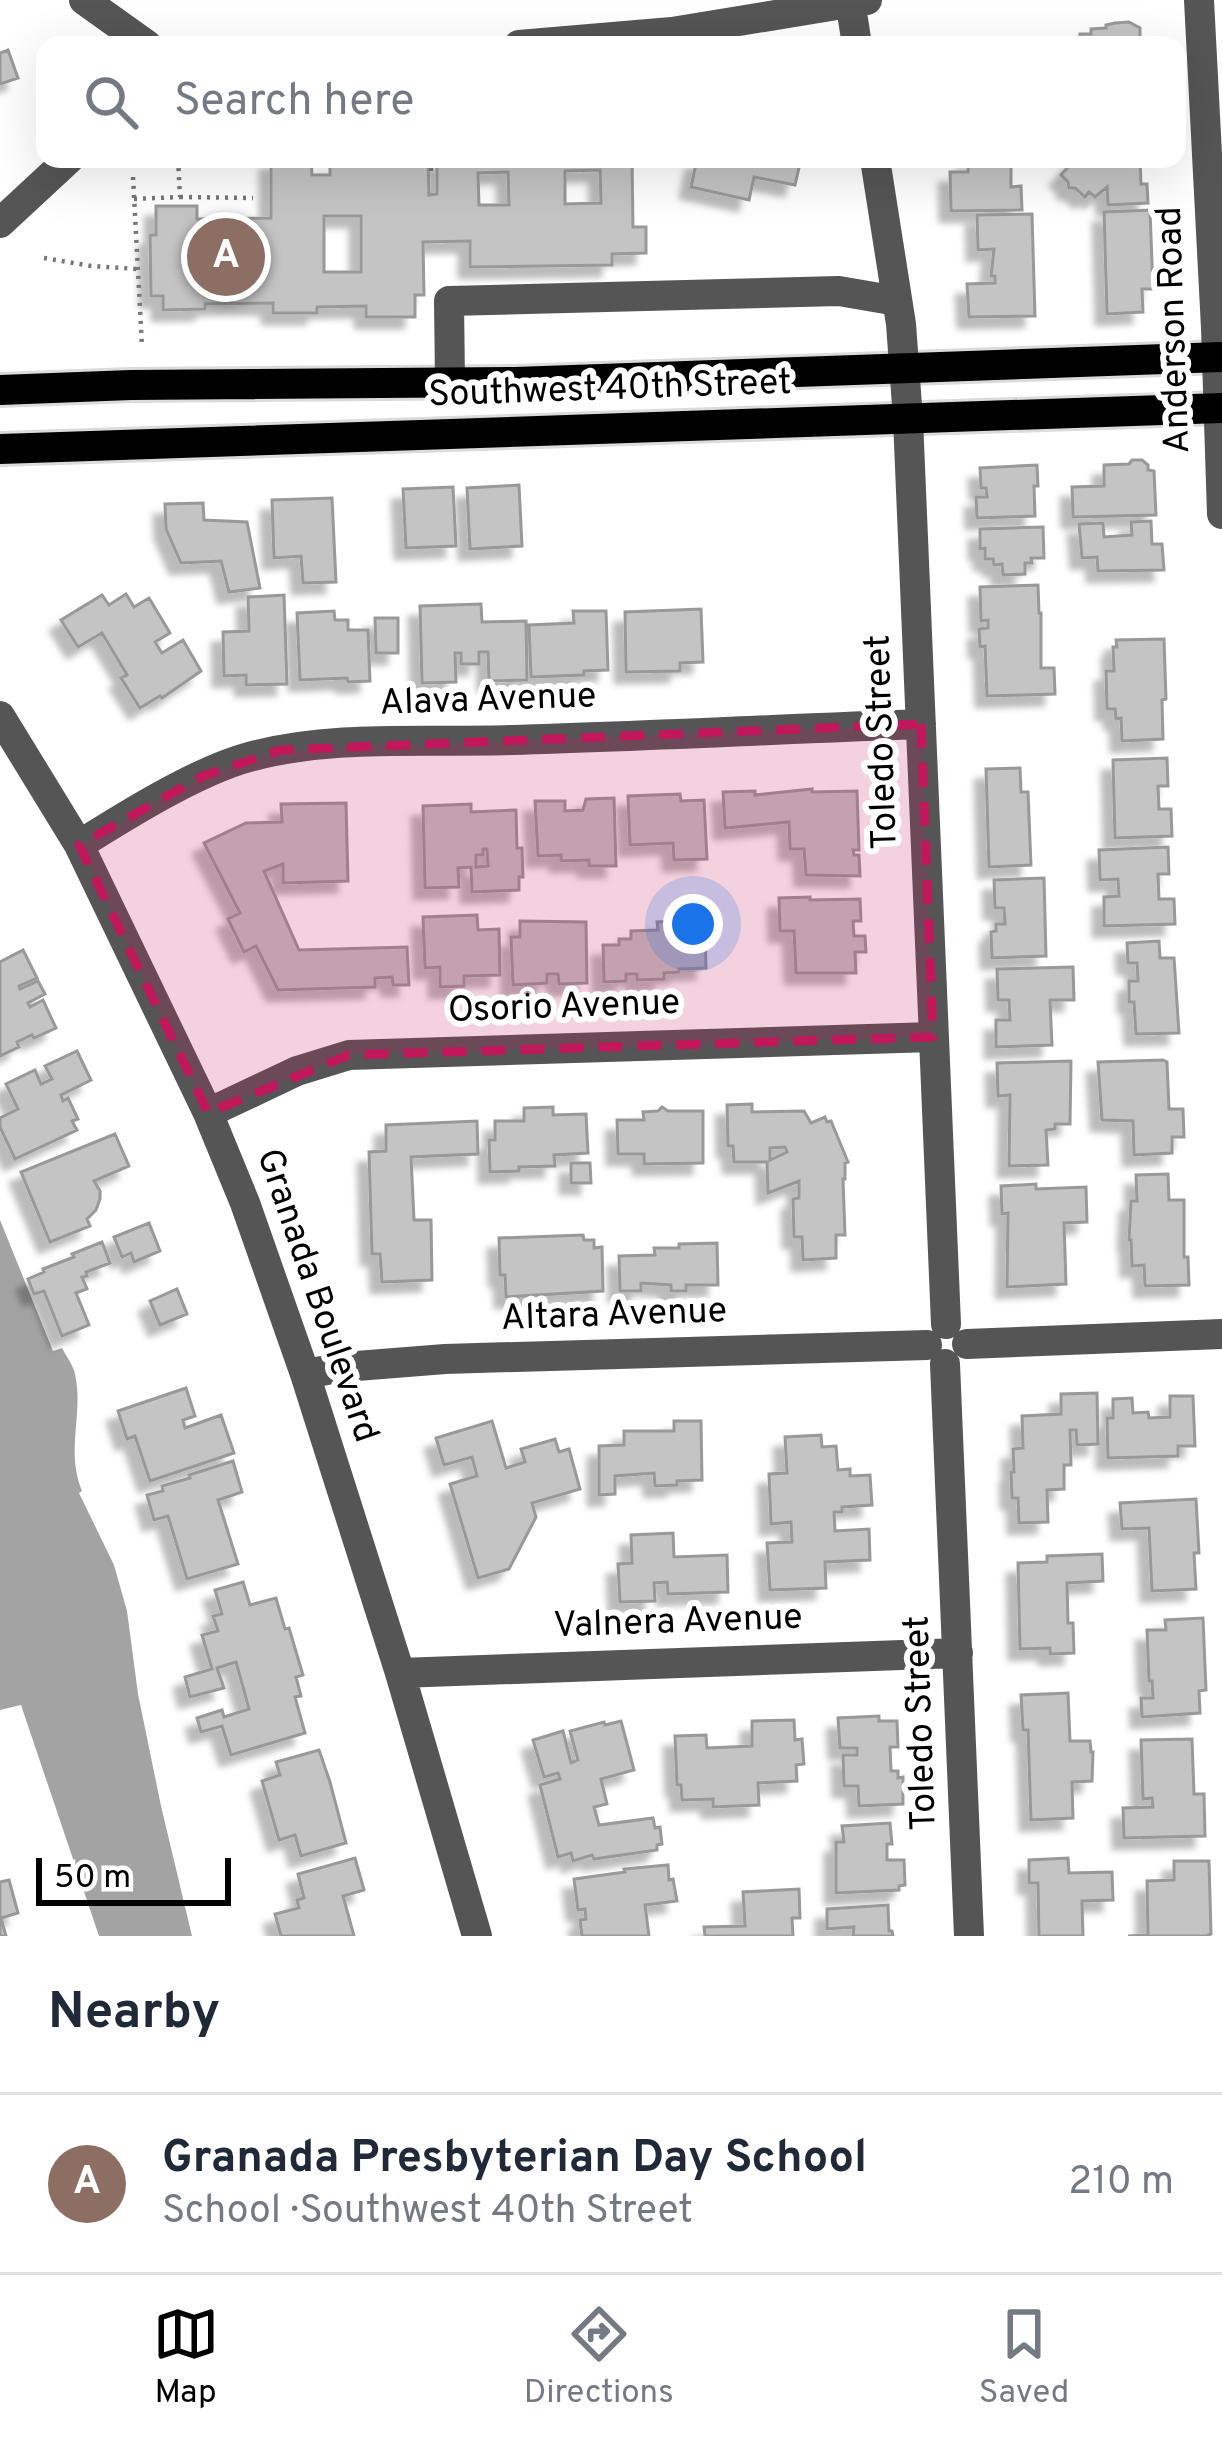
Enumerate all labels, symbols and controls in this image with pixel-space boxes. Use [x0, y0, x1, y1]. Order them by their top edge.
search box [36, 36, 1186, 168]
icon: search [78, 69, 144, 135]
text: Search here [174, 74, 414, 131]
street label: Anderson Road [1148, 206, 1202, 454]
pin: A [187, 212, 265, 302]
street label: Southwest 40th Street [428, 361, 792, 419]
street label: Toledo Street [856, 634, 910, 850]
street label: Alava Avenue [379, 674, 597, 728]
your location [663, 894, 723, 954]
street label: Osorio Avenue [447, 981, 681, 1035]
street label: Granada Boulevard [244, 1143, 388, 1449]
street label: Altara Avenue [500, 1289, 728, 1343]
street label: Valnera Avenue [553, 1596, 803, 1650]
street label: Toledo Street [895, 1615, 949, 1831]
scale bar [36, 1852, 231, 1905]
text: 50 m [54, 1858, 131, 1900]
text: Nearby [48, 1982, 220, 2047]
text: Granada Presbyterian Day School [162, 2131, 867, 2188]
text: A [73, 2159, 101, 2208]
text: 210 m [1068, 2159, 1174, 2208]
text: School · Southwest 40th Street [162, 2188, 693, 2237]
tab: Map [153, 2301, 219, 2415]
tab: Directions [524, 2301, 674, 2415]
tab: Saved [979, 2301, 1069, 2415]

